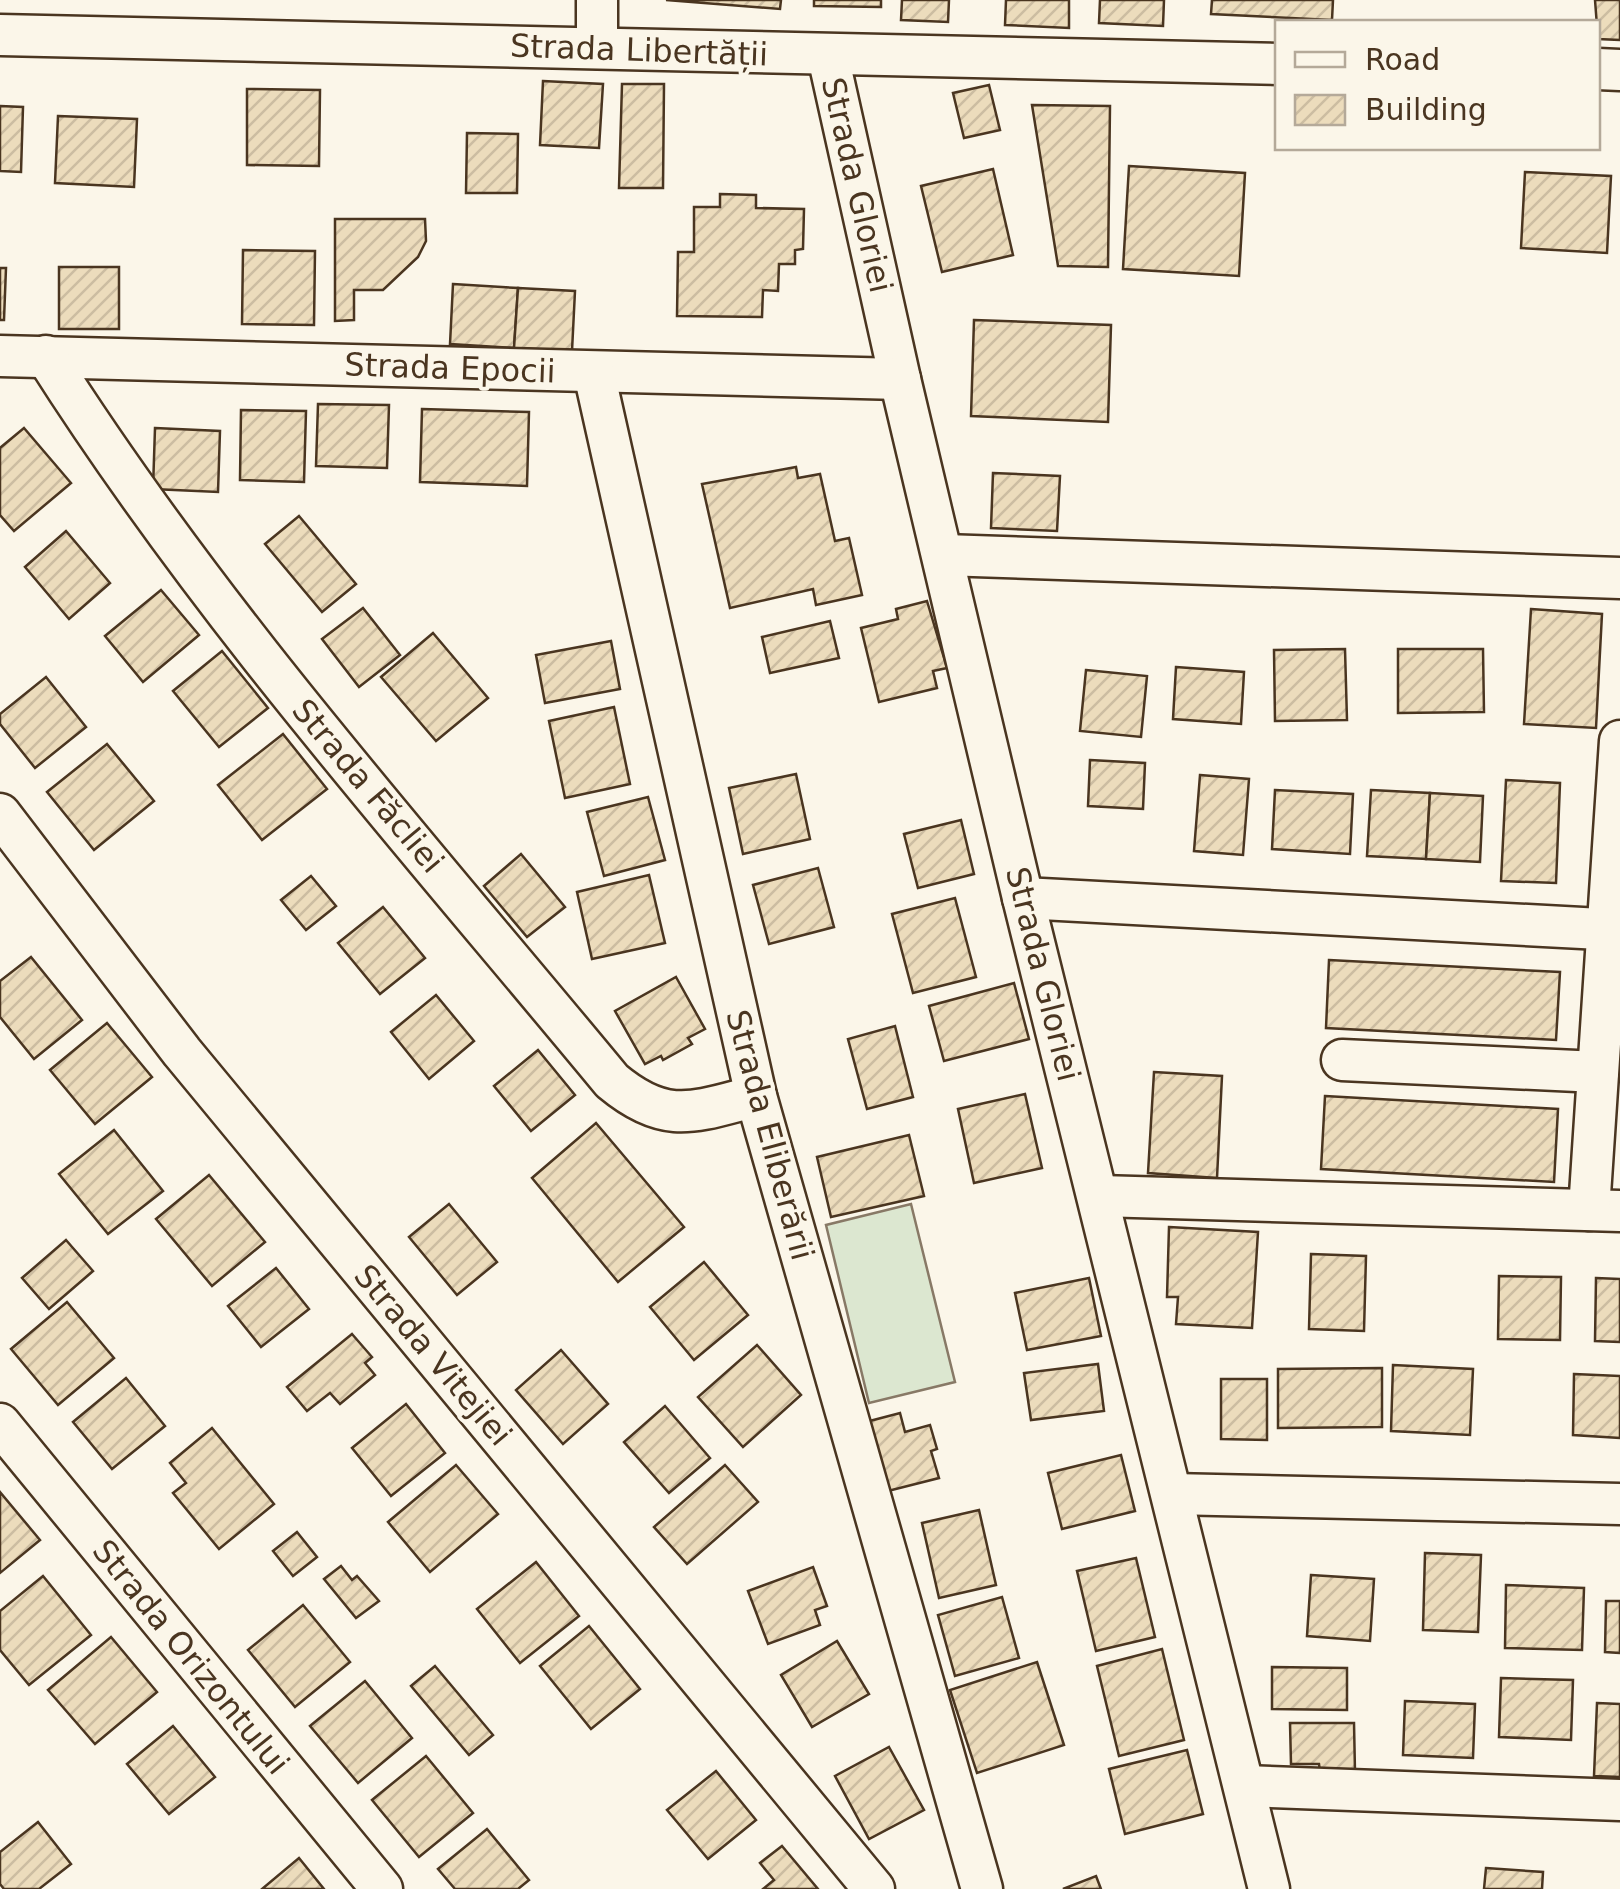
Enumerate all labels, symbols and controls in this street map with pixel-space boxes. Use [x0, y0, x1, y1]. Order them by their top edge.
legend [1275, 20, 1600, 150]
street label: Strada Libertății [509, 27, 769, 73]
text: Road [1365, 42, 1440, 77]
street label: Strada Gloriei [814, 74, 900, 296]
text: Building [1365, 92, 1487, 127]
street label: Strada Epocii [344, 345, 556, 391]
street label: Strada Făcliei [284, 692, 452, 880]
street label: Strada Gloriei [998, 863, 1088, 1085]
street label: Strada Eliberării [718, 1006, 822, 1264]
street label: Strada Vitejiei [346, 1257, 520, 1453]
street label: Strada Orizontului [85, 1532, 297, 1782]

